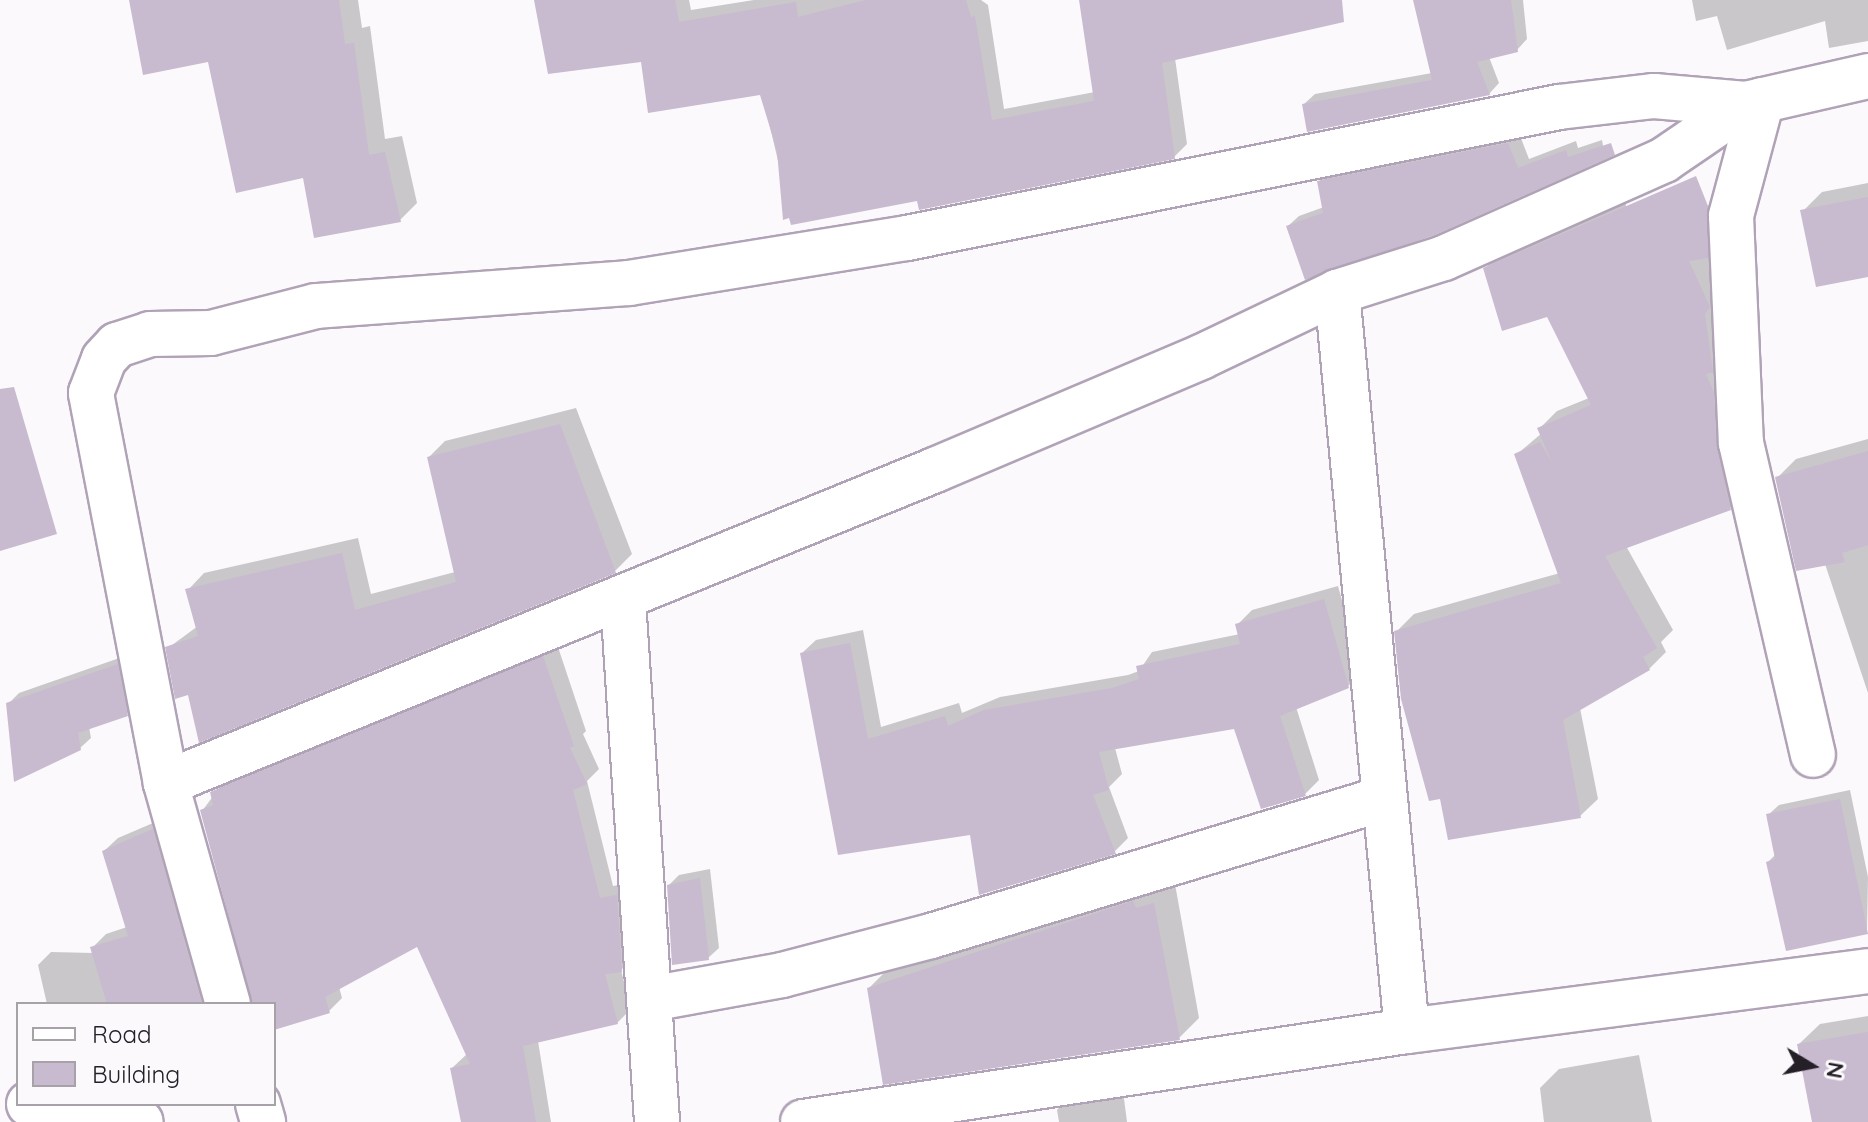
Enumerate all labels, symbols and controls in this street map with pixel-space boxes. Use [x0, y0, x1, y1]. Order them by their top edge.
legend [16, 1002, 276, 1106]
text: Road [92, 1019, 152, 1049]
north arrow [1772, 1026, 1852, 1106]
text: Building [92, 1059, 180, 1089]
text: N [1820, 1060, 1851, 1081]

